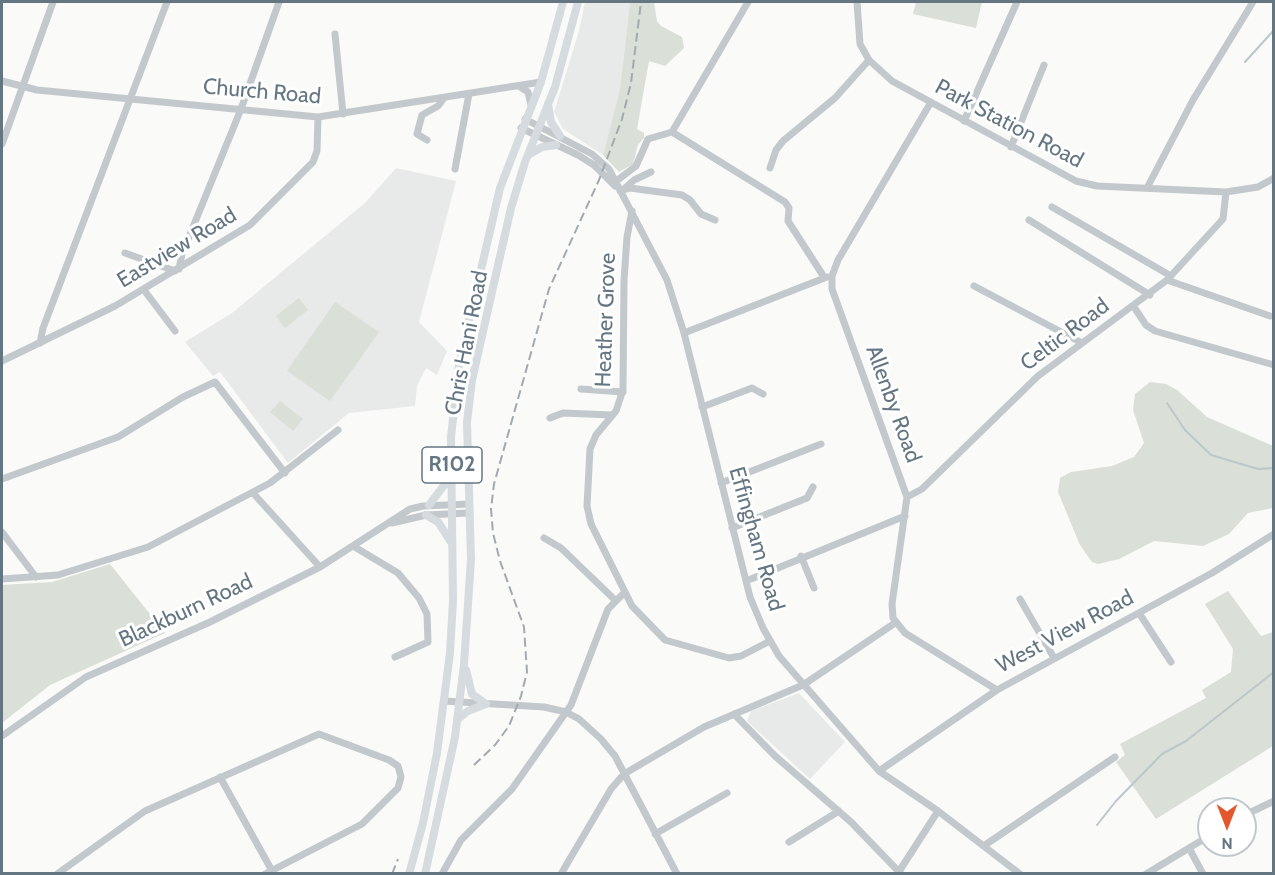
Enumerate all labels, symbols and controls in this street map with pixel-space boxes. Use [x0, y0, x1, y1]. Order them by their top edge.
street label: Church Road [202, 74, 322, 110]
street label: Park Station Road [930, 74, 1088, 174]
street label: Eastview Road [112, 202, 242, 294]
street label: Heather Grove [590, 252, 622, 388]
street label: Chris Hani Road [440, 269, 494, 417]
street label: Celtic Road [1015, 293, 1115, 377]
street label: Allenby Road [860, 342, 926, 466]
road number: R102 [422, 447, 482, 483]
street label: Effingham Road [723, 464, 789, 614]
street label: Blackburn Road [115, 569, 257, 653]
street label: West View Road [992, 585, 1138, 679]
north arrow [1197, 797, 1257, 857]
text: N [1221, 834, 1233, 853]

